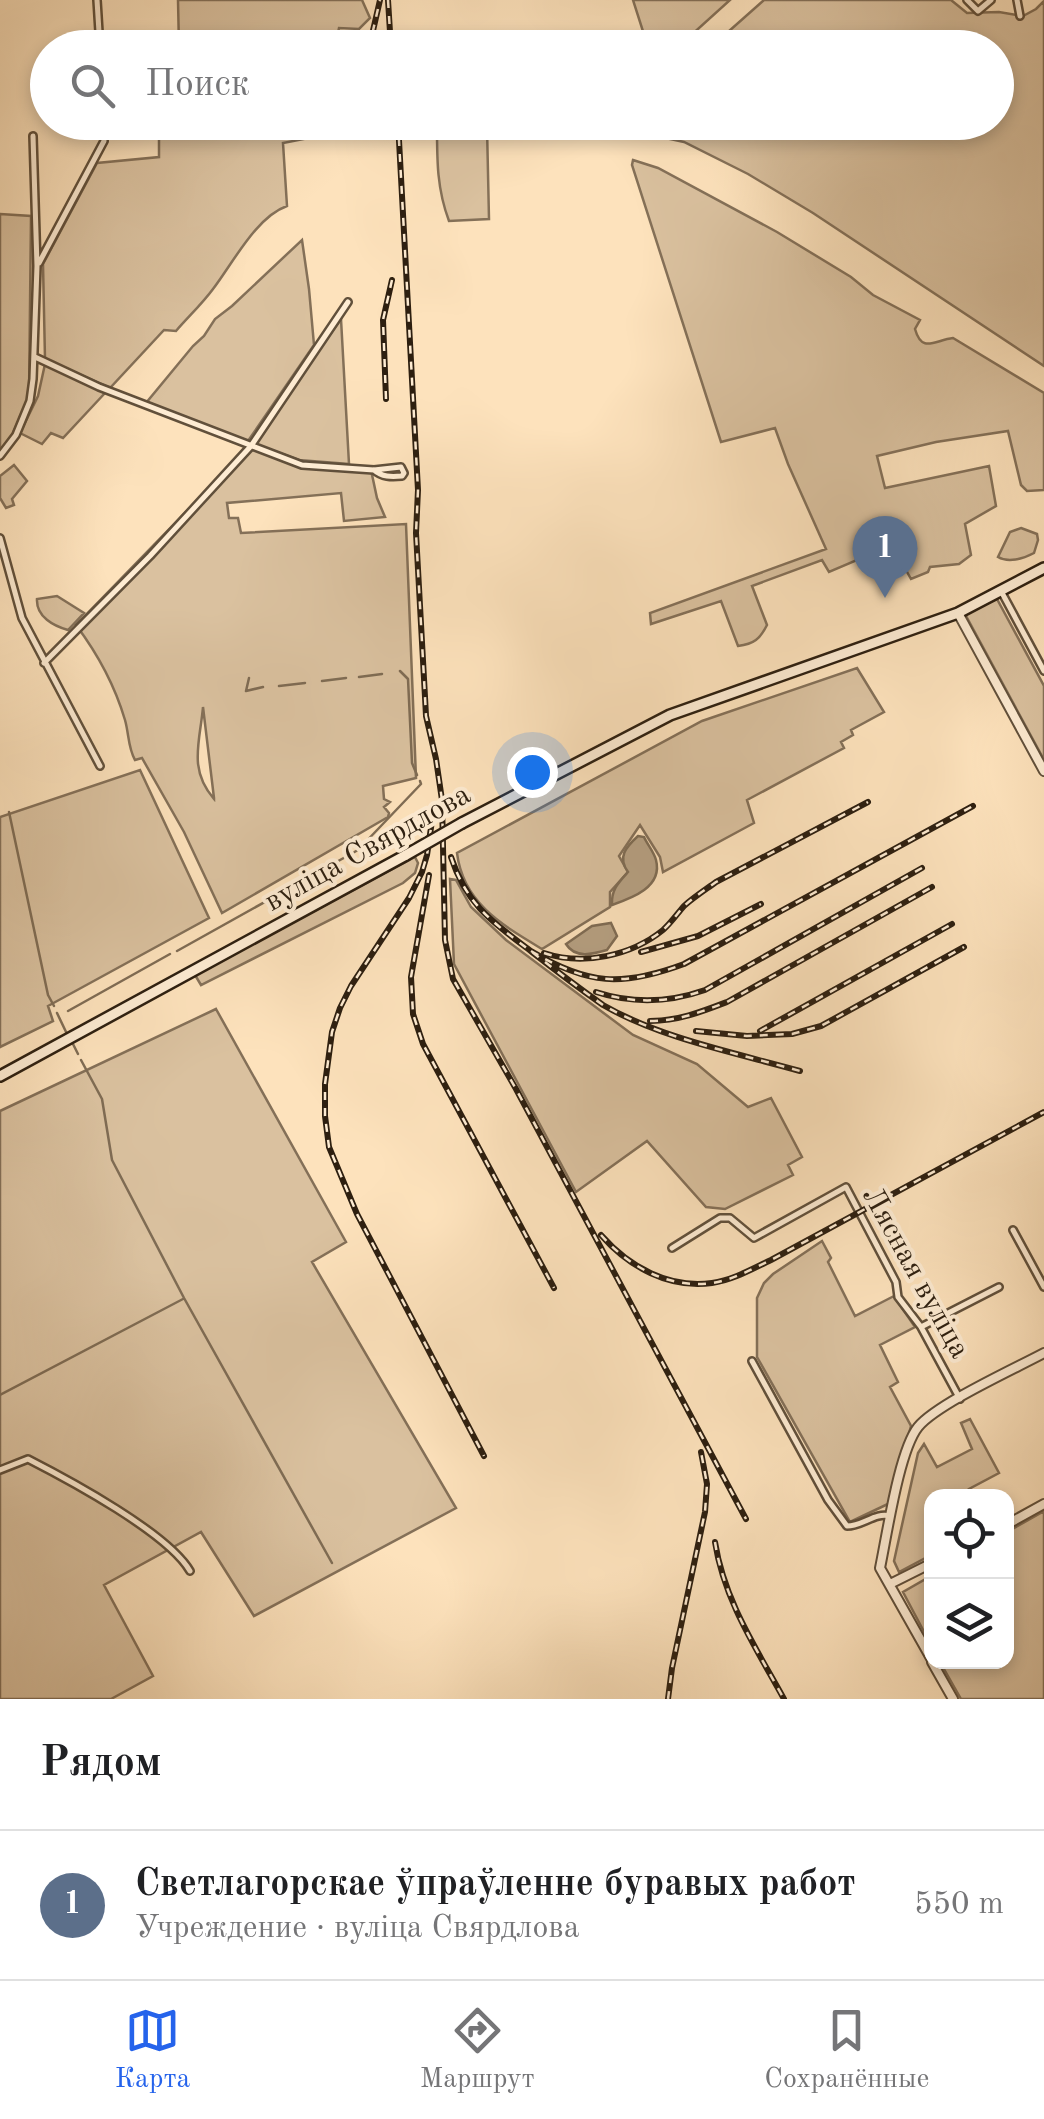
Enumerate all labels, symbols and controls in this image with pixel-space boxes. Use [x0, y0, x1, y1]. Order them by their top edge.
search box [30, 30, 1014, 140]
icon: search [65, 58, 120, 113]
text: Поиск [145, 66, 250, 104]
pin: 1 [852, 516, 918, 598]
your location [507, 747, 558, 798]
street label: вуліца Свярдлова [260, 780, 476, 918]
street label: Лясная вуліца [856, 1182, 975, 1364]
map controls [924, 1489, 1014, 1669]
button: locate [924, 1489, 1014, 1579]
button: layers [924, 1579, 1014, 1669]
text: Рядом [40, 1743, 162, 1785]
text: Светлагорскае ўпраўленне буравых работ [135, 1866, 856, 1904]
text: 1 [63, 1889, 82, 1921]
text: 550 m [914, 1889, 1004, 1921]
text: Учреждение · вуліца Свярдлова [135, 1913, 579, 1945]
tab: Карта [115, 2003, 190, 2098]
tab: Маршрут [420, 2003, 535, 2098]
tab: Сохранённые [764, 2003, 929, 2098]

